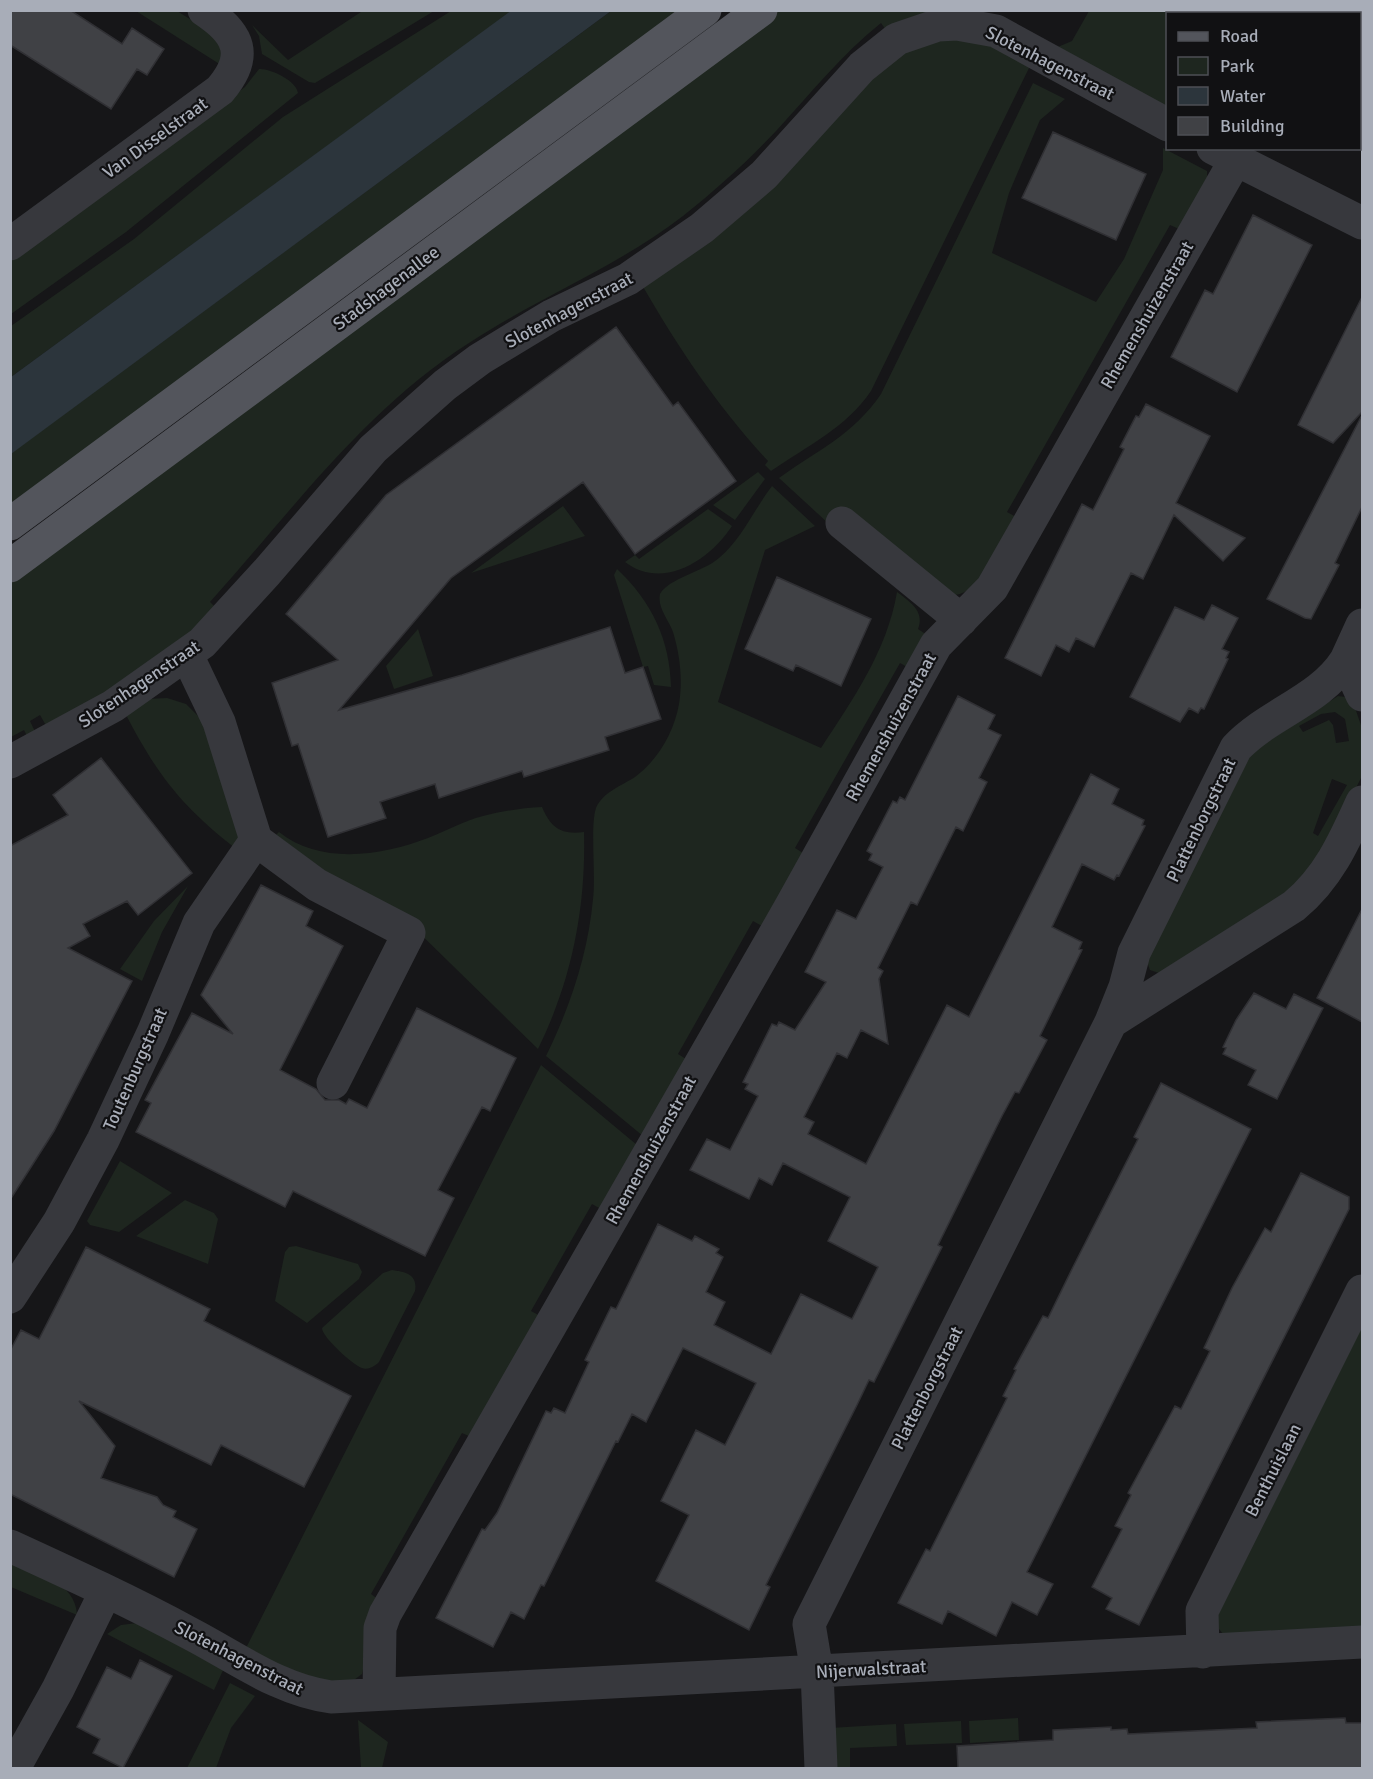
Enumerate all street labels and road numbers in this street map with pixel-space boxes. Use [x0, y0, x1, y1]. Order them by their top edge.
street label: Slotenhagenstraat [982, 21, 1118, 105]
street label: Van Disselstraat [98, 93, 212, 183]
street label: Rhemenshuizenstraat [1096, 237, 1198, 393]
street label: Stadshagenallee [329, 241, 443, 335]
street label: Slotenhagenstraat [501, 267, 637, 353]
street label: Slotenhagenstraat [74, 635, 204, 733]
street label: Rhemenshuizenstraat [841, 649, 941, 805]
street label: Plattenborgstraat [1161, 754, 1241, 886]
street label: Toutenburgstraat [98, 1004, 172, 1134]
street label: Rhemenshuizenstraat [601, 1072, 701, 1228]
street label: Plattenborgstraat [886, 1323, 968, 1453]
street label: Benthuislaan [1240, 1420, 1306, 1520]
street label: Slotenhagenstraat [171, 1616, 307, 1700]
street label: Nijerwalstraat [815, 1655, 927, 1683]

